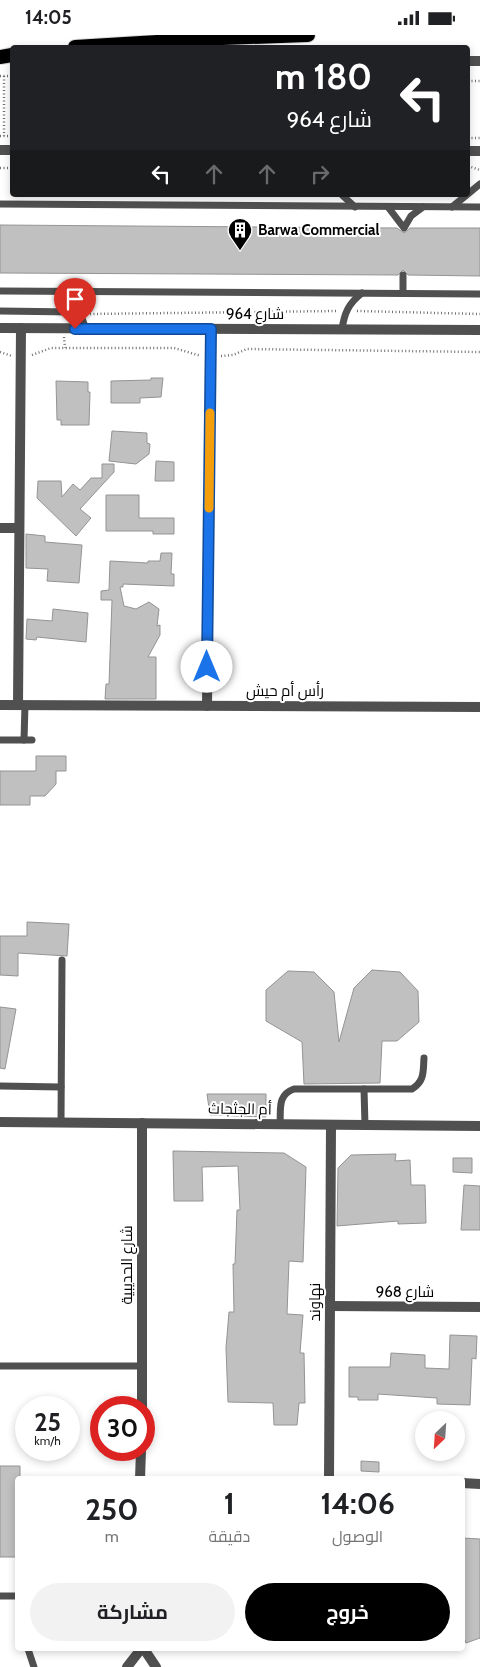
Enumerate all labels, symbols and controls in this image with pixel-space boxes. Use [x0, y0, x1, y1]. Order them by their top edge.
text: 14:05 [25, 6, 72, 29]
text: 180 m [275, 55, 372, 98]
icon: left [390, 65, 455, 130]
text: شارع 964 [287, 106, 372, 133]
icon: left [147, 160, 175, 188]
icon: ahead [200, 160, 228, 188]
icon: ahead [253, 160, 281, 188]
icon: right [306, 160, 334, 188]
building icon: Barwa Commercial [227, 217, 253, 251]
place label: Barwa Commercial [258, 221, 380, 239]
pin [54, 278, 96, 329]
icon: arrive [61, 285, 89, 313]
street label: شارع 964 [226, 305, 284, 325]
position arrow [180, 640, 232, 692]
street label: رأس أم حيش [246, 681, 324, 701]
street label: أم الجثجاث [208, 1098, 272, 1120]
street label: شارع الحديبية [118, 1225, 138, 1305]
street label: نهاوند [306, 1283, 325, 1321]
street label: شارع 968 [376, 1283, 434, 1303]
speed limit sign: 30 [90, 1396, 155, 1461]
text: 25 [34, 1407, 61, 1437]
north arrow [415, 1411, 465, 1461]
map controls [415, 1411, 465, 1461]
text: km/h [34, 1433, 61, 1448]
text: 1 [224, 1485, 235, 1522]
text: 14:06 [320, 1485, 395, 1522]
text: 250 [85, 1491, 138, 1528]
text: m [105, 1527, 119, 1546]
text: دقيقة [209, 1527, 250, 1546]
text: الوصول [332, 1527, 383, 1546]
button: مشاركة [30, 1583, 235, 1641]
button: خروج [245, 1583, 450, 1641]

